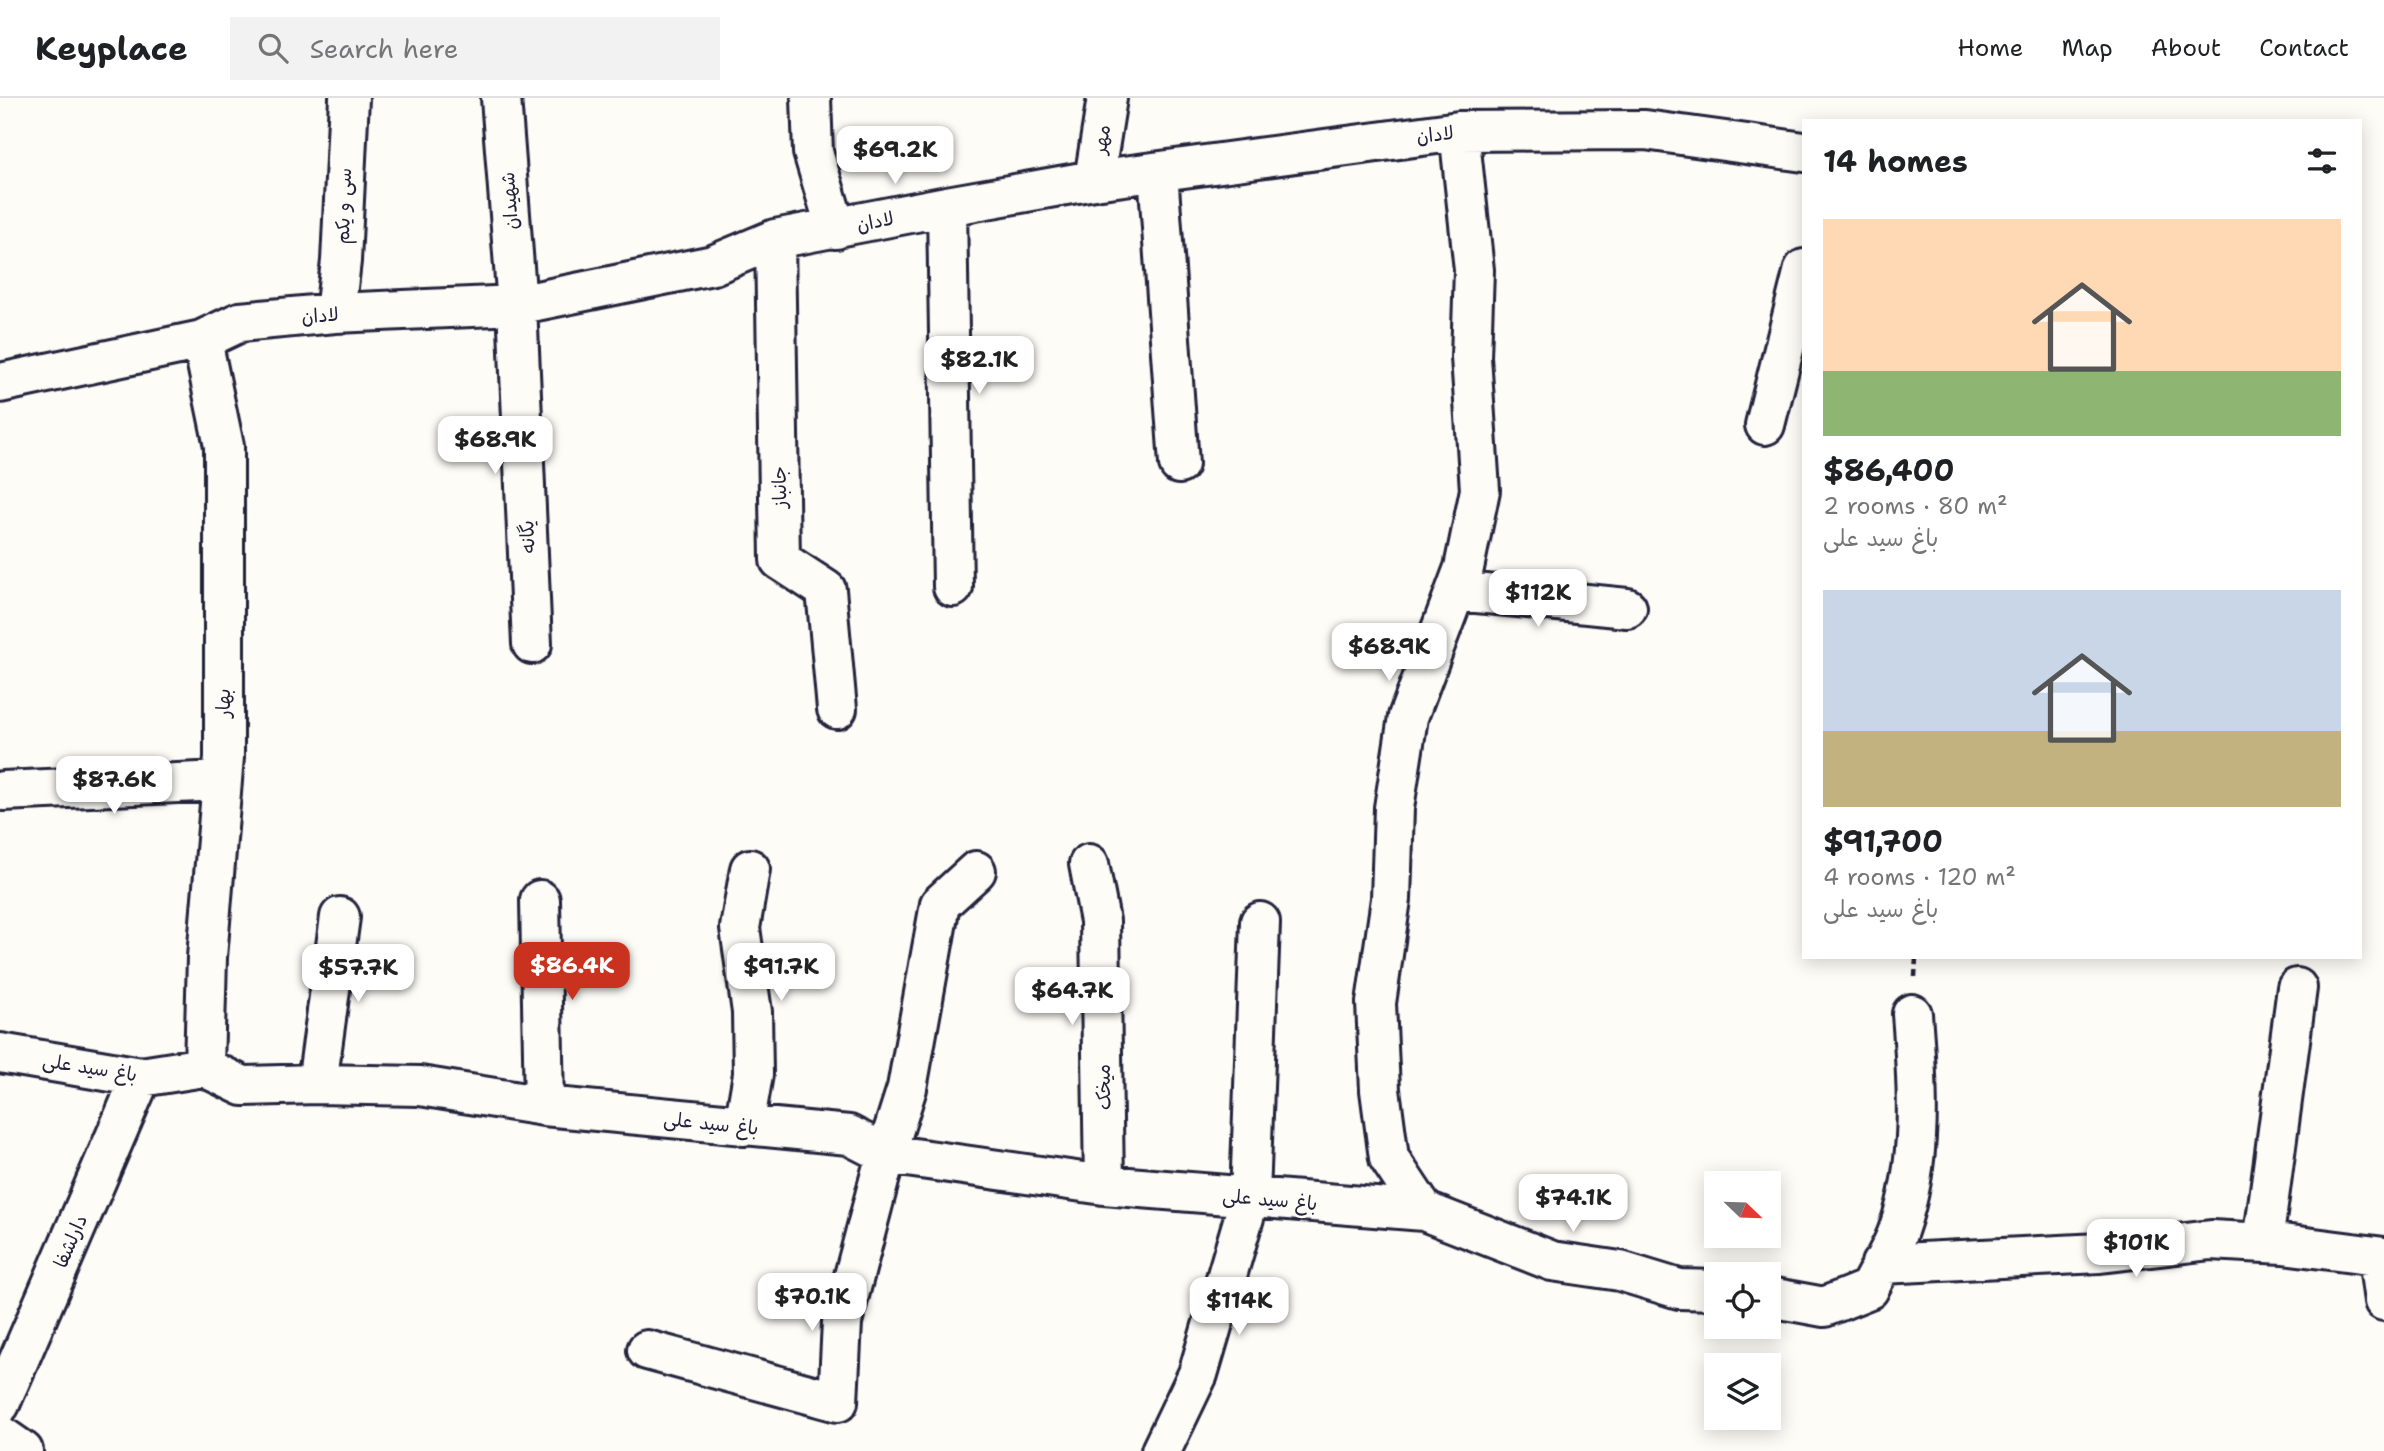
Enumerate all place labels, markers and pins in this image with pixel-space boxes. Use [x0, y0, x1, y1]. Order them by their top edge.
pin: $69.2K [838, 126, 952, 186]
pin: $82.1K [922, 336, 1036, 396]
pin: $68.9K [438, 416, 552, 476]
pin: $112K [1489, 570, 1587, 629]
pin: $68.9K [1332, 624, 1446, 683]
pin: $87.6K [57, 756, 171, 816]
pin: $86.4K [515, 942, 629, 1002]
pin: $57.7K [301, 944, 415, 1004]
pin: $91.7K [724, 944, 838, 1003]
pin: $64.7K [1015, 968, 1129, 1027]
pin: $74.1K [1516, 1174, 1630, 1234]
pin: $101K [2087, 1220, 2185, 1279]
pin: $70.1K [755, 1274, 869, 1333]
pin: $114K [1190, 1278, 1288, 1337]

